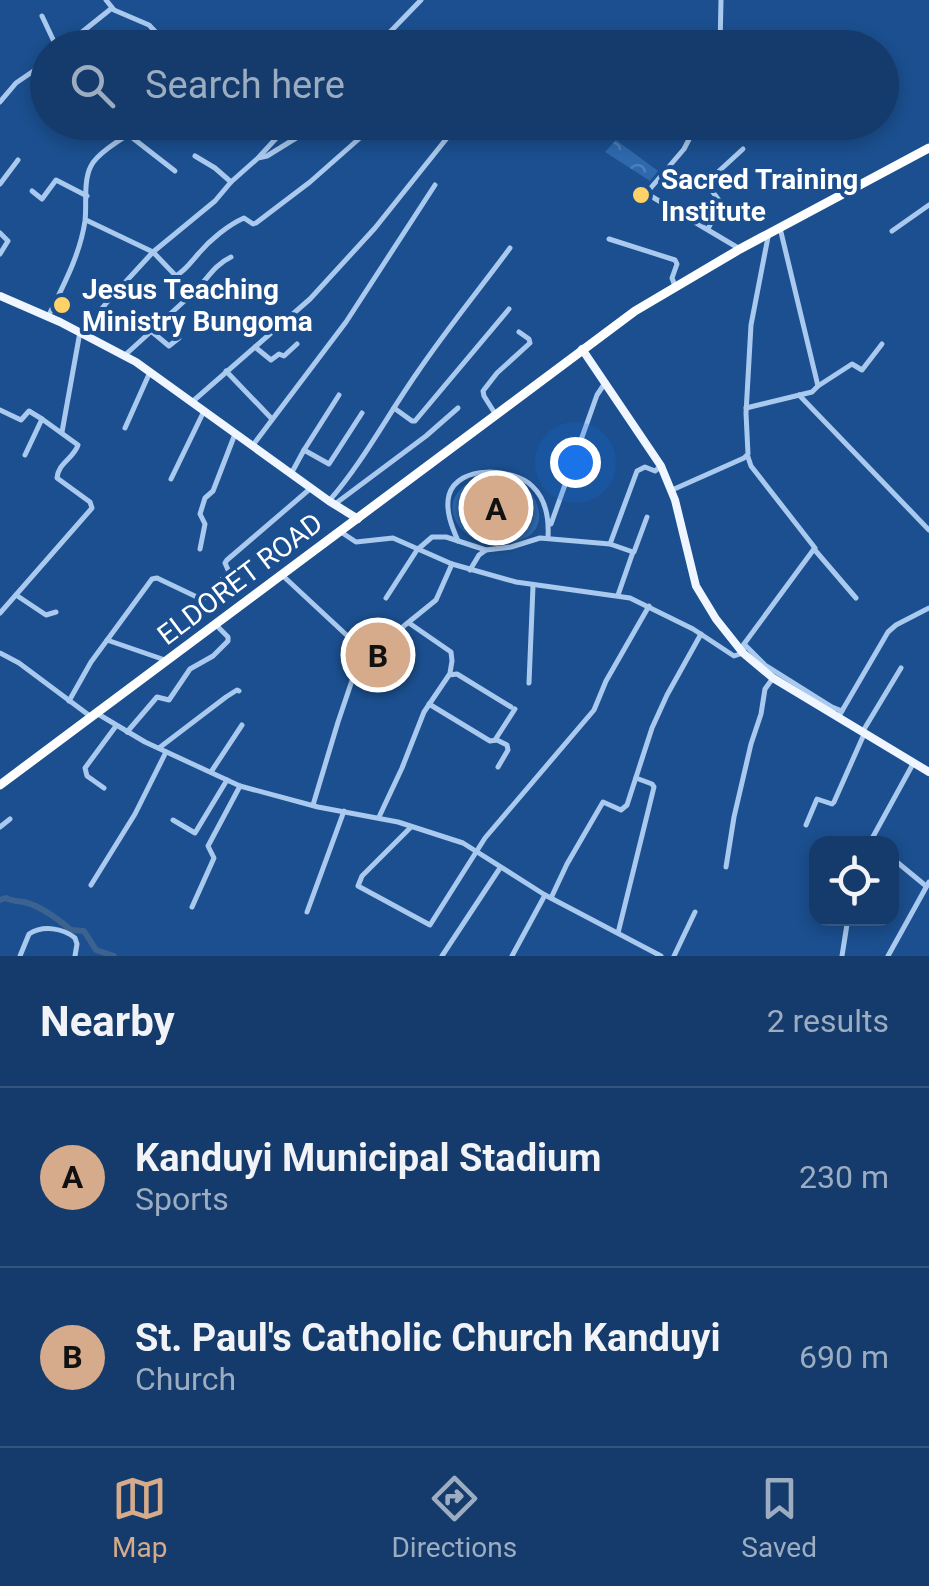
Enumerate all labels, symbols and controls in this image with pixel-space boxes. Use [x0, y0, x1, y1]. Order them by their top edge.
search box [30, 30, 899, 140]
icon: search [65, 58, 120, 113]
text: Search here [145, 63, 345, 107]
place label: Sacred Training Institute [661, 163, 858, 228]
marker: Sacred Training Institute [630, 184, 652, 206]
place label: Jesus Teaching Ministry Bungoma [82, 273, 313, 338]
marker: Jesus Teaching Ministry Bungoma [51, 294, 73, 316]
your location [550, 437, 601, 488]
pin: A [464, 470, 528, 546]
street label: ELDORET ROAD [151, 506, 329, 652]
pin: B [346, 618, 410, 692]
map controls [809, 836, 899, 926]
button: locate [809, 836, 899, 926]
text: Nearby [40, 997, 175, 1046]
text: 2 results [767, 1002, 889, 1040]
text: Kanduyi Municipal Stadium [135, 1136, 601, 1180]
text: A [62, 1158, 83, 1196]
text: 230 m [799, 1158, 889, 1196]
text: Sports [135, 1180, 229, 1218]
text: St. Paul's Catholic Church Kanduyi [135, 1316, 720, 1360]
text: B [62, 1338, 83, 1376]
text: 690 m [799, 1338, 889, 1376]
text: Church [135, 1360, 236, 1398]
tab: Map [112, 1471, 167, 1564]
tab: Directions [391, 1471, 517, 1564]
tab: Saved [741, 1471, 817, 1564]

